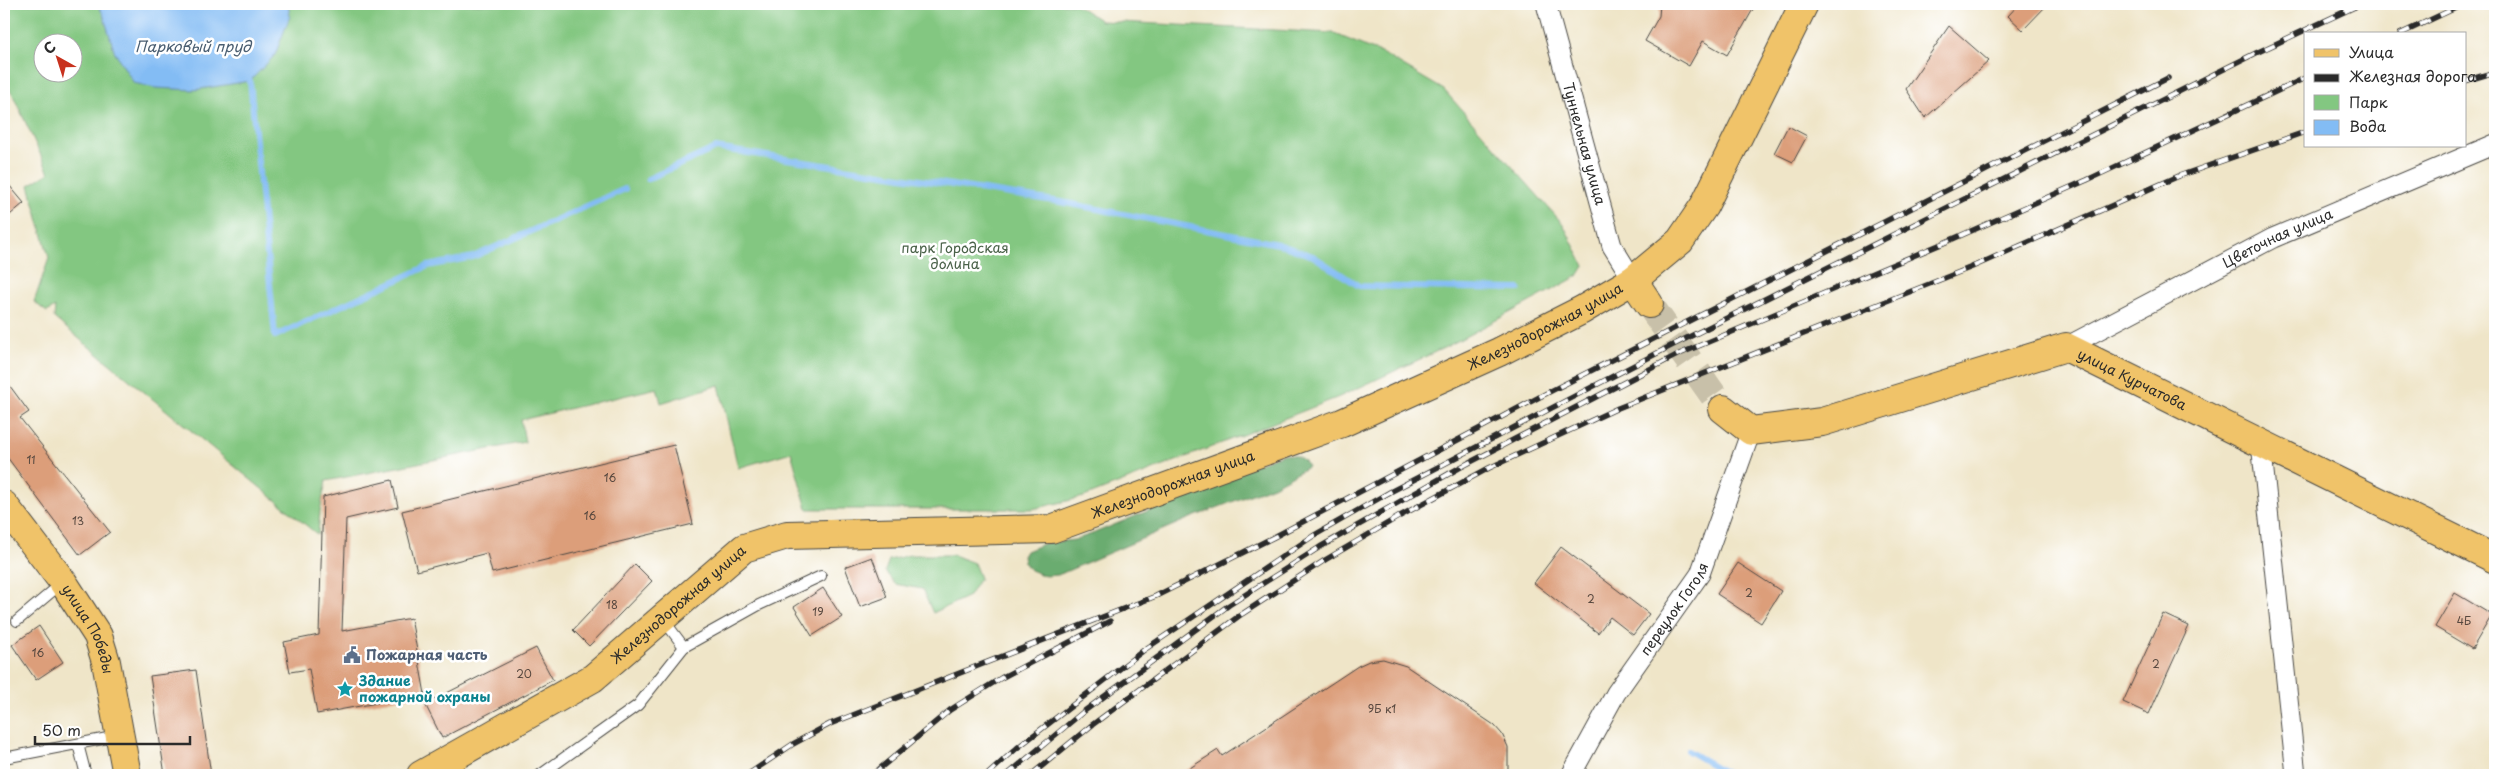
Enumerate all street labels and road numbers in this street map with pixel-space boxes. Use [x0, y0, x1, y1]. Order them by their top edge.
street label: Туннельная улица [1558, 80, 1611, 208]
street label: Цветочная улица [2218, 203, 2336, 273]
street label: Железнодорожная улица [1463, 277, 1627, 375]
street label: улица Курчатова [2074, 343, 2191, 415]
street label: Железнодорожная улица [1087, 445, 1257, 524]
street label: Железнодорожная улица [606, 540, 750, 669]
street label: переулок Гоголя [1635, 560, 1713, 660]
street label: улица Победы [57, 580, 119, 675]

